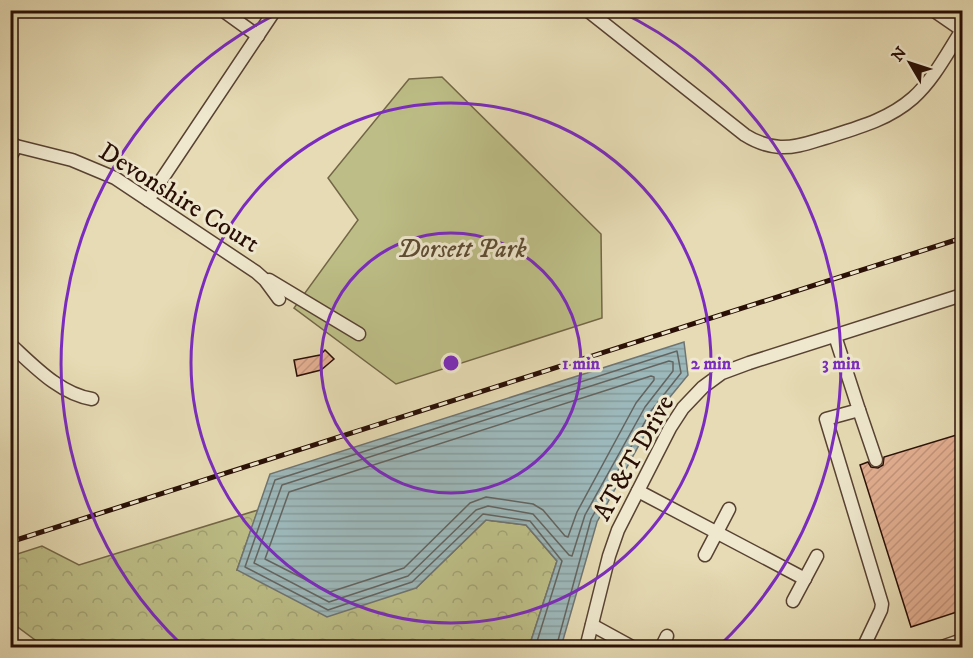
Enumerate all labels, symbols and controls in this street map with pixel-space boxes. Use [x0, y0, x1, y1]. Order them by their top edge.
north arrow [880, 33, 940, 93]
text: N [887, 43, 911, 66]
street label: Devonshire Court [93, 135, 265, 261]
park label: Dorsett Park [397, 233, 527, 266]
centre of rings [441, 353, 461, 373]
text: 1 min [562, 353, 601, 375]
text: 2 min [691, 353, 732, 375]
text: 3 min [822, 353, 861, 375]
street label: AT&T Drive [586, 389, 682, 527]

